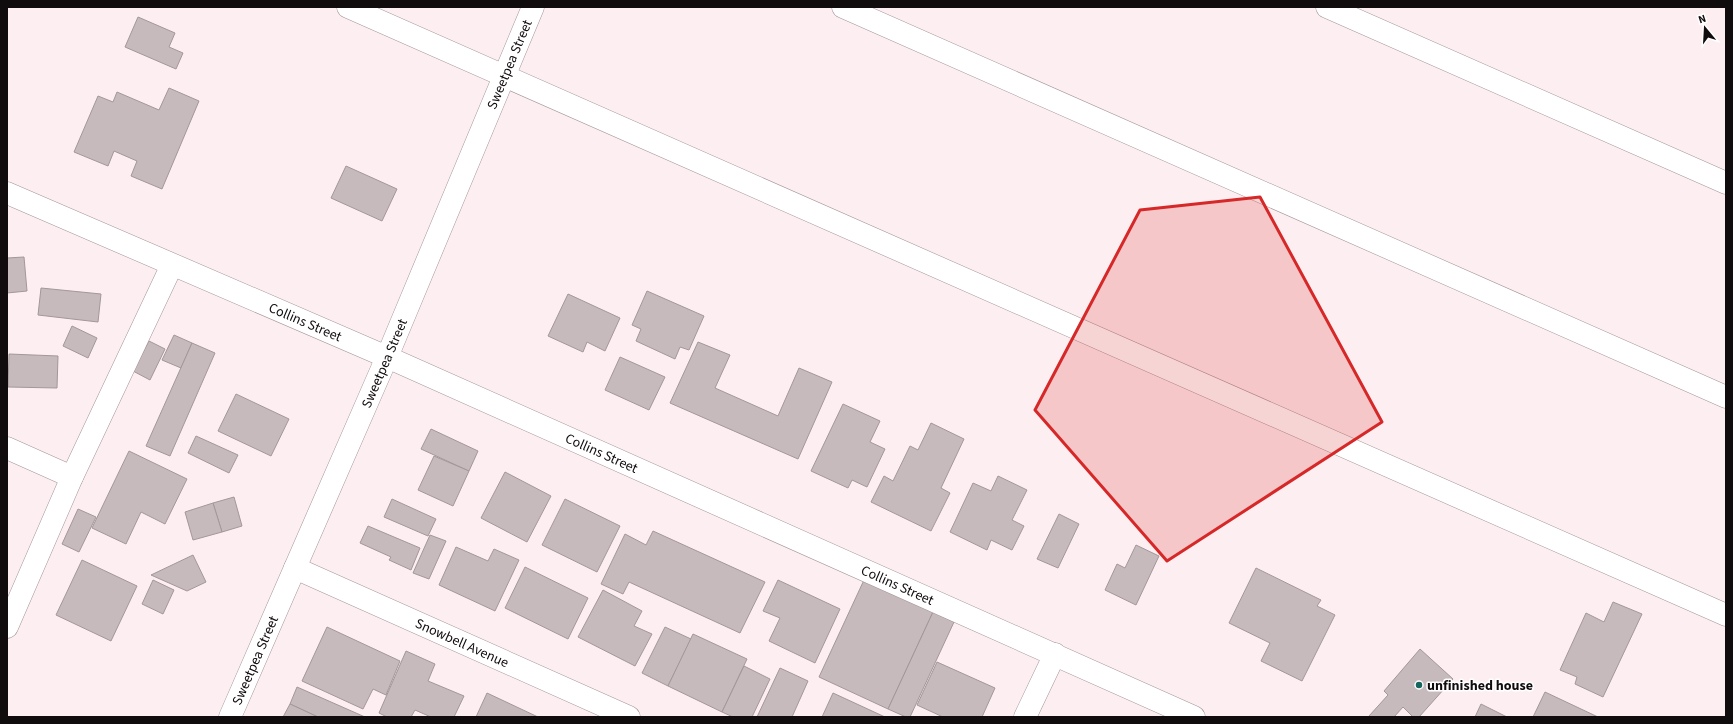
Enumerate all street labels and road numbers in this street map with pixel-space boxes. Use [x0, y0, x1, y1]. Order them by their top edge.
street label: Sweetpea Street [482, 16, 538, 113]
street label: Collins Street [265, 298, 345, 347]
street label: Sweetpea Street [357, 315, 413, 411]
street label: Collins Street [562, 429, 641, 479]
street label: Collins Street [858, 561, 937, 611]
street label: Sweetpea Street [227, 613, 284, 708]
street label: Snowbell Avenue [412, 614, 512, 673]

